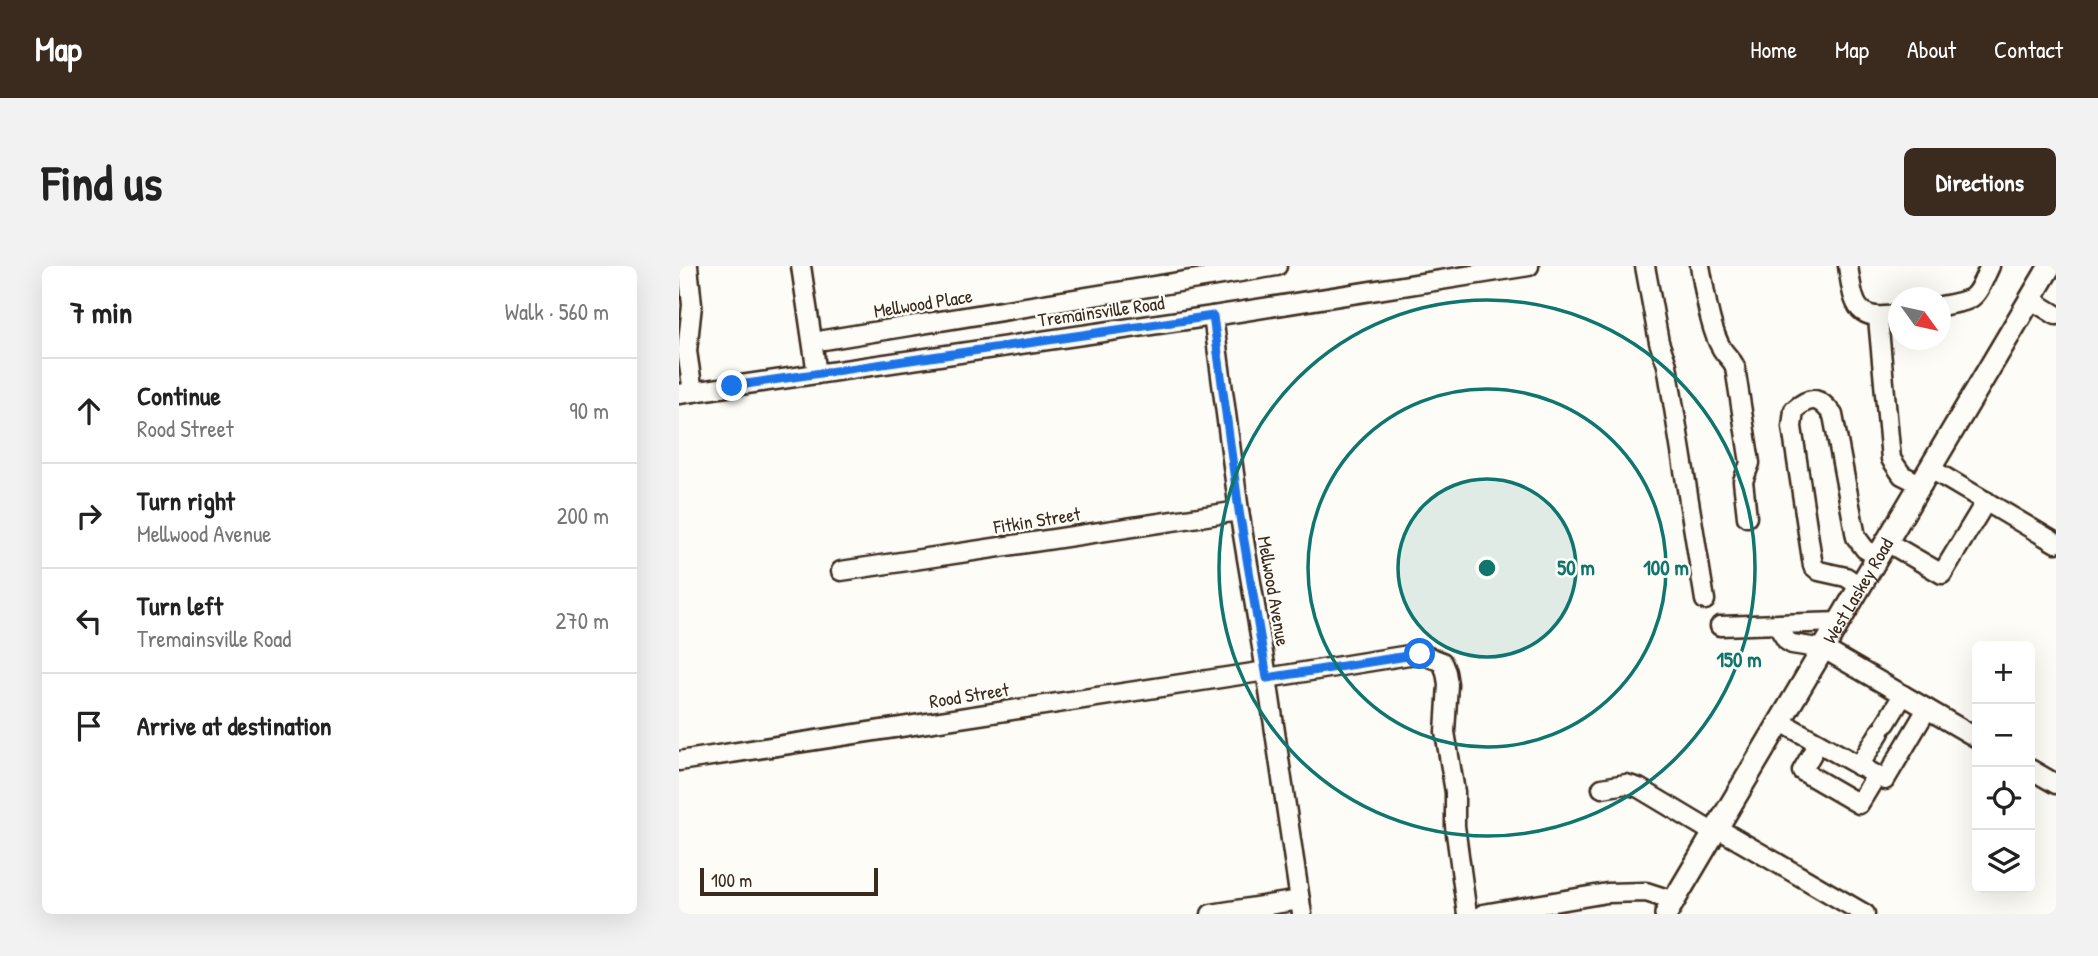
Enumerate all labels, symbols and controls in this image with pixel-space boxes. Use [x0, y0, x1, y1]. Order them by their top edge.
text: Map [35, 27, 82, 71]
text: Home [1750, 33, 1797, 65]
text: Map [1835, 33, 1869, 65]
text: About [1907, 33, 1956, 65]
text: Contact [1994, 33, 2063, 65]
button: Directions [1904, 148, 2056, 216]
text: Find us [42, 149, 162, 215]
street label: Mellwood Place [872, 282, 975, 324]
north arrow [1888, 287, 1951, 350]
street label: Tremainsville Road [1036, 289, 1166, 333]
text: 7 min [70, 292, 132, 332]
text: Walk · 560 m [505, 296, 609, 327]
route end [716, 370, 747, 401]
text: Continue [137, 378, 221, 413]
icon: ahead [70, 392, 108, 430]
text: 90 m [569, 395, 609, 426]
text: Rood Street [137, 413, 234, 444]
text: Turn right [137, 483, 235, 518]
icon: right [70, 497, 108, 535]
text: 200 m [557, 500, 609, 531]
street label: Fitkin Street [991, 500, 1083, 540]
text: Mellwood Avenue [137, 518, 272, 549]
street label: West Laskey Road [1816, 532, 1899, 648]
street label: Mellwood Avenue [1252, 534, 1297, 648]
text: 50 m [1557, 553, 1595, 582]
text: 100 m [1643, 553, 1689, 582]
centre of rings [1475, 556, 1499, 580]
text: Turn left [137, 588, 223, 623]
icon: left [70, 602, 108, 640]
text: 270 m [556, 605, 609, 636]
text: Tremainsville Road [137, 623, 291, 654]
route start [1404, 638, 1435, 669]
map controls [1972, 641, 2035, 893]
button: + [1972, 641, 2035, 704]
text: 150 m [1716, 645, 1762, 674]
street label: Rood Street [927, 676, 1011, 714]
button: − [1972, 704, 2035, 767]
icon: arrive [70, 707, 108, 745]
text: Arrive at destination [137, 708, 332, 743]
button: locate [1972, 767, 2035, 830]
button: layers [1972, 830, 2035, 893]
scale bar [700, 865, 879, 897]
text: 100 m [711, 867, 752, 893]

